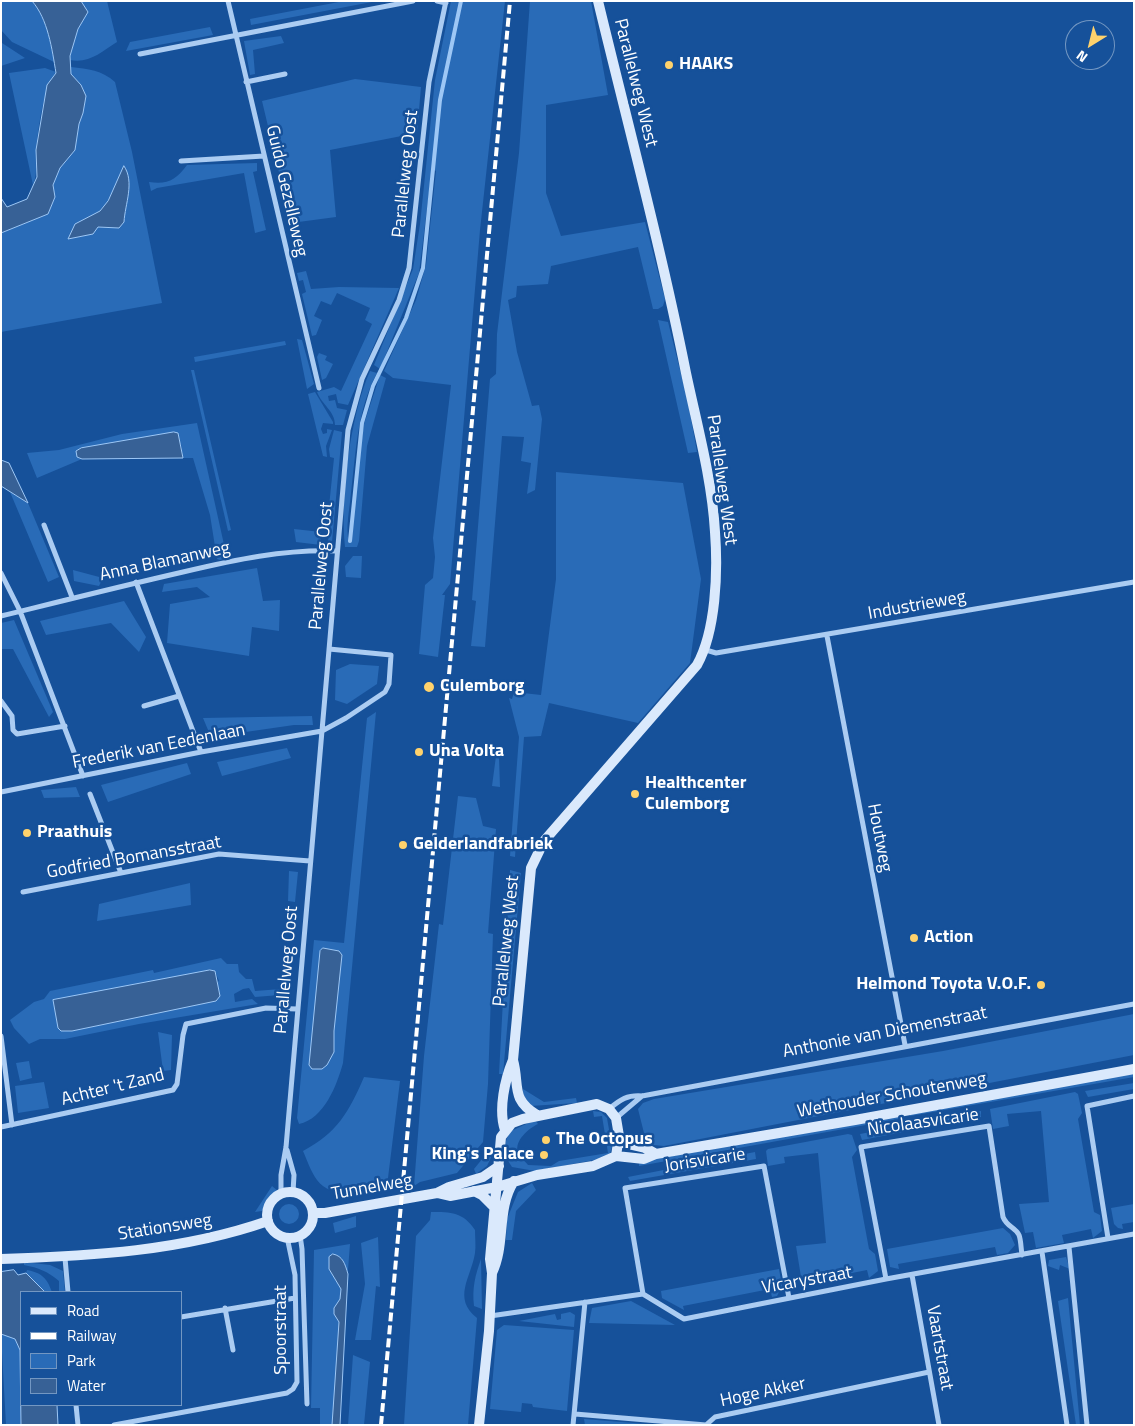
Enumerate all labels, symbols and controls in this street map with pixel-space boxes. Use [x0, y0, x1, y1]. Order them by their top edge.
street label: Parallelweg West [609, 16, 661, 150]
north arrow [1065, 20, 1115, 70]
text: N [1071, 45, 1092, 68]
place label: HAAKS [679, 54, 733, 76]
marker: HAAKS [663, 59, 675, 71]
street label: Parallelweg Oost [389, 109, 423, 239]
street label: Guido Gezelleweg [260, 123, 312, 259]
street label: Parallelweg West [701, 413, 741, 547]
street label: Parallelweg Oost [306, 501, 338, 631]
street label: Anna Blamanweg [98, 538, 232, 586]
street label: Industrieweg [866, 587, 968, 625]
place label: Culemborg [440, 676, 524, 698]
marker: Culemborg [422, 680, 436, 694]
street label: Frederik van Eedenlaan [71, 720, 247, 774]
place label: Una Volta [429, 741, 504, 763]
marker: Una Volta [413, 746, 425, 758]
place label: Healthcenter Culemborg [645, 773, 746, 816]
marker: Healthcenter Culemborg [629, 788, 641, 800]
street label: Houtweg [862, 802, 896, 874]
place label: Praathuis [37, 822, 112, 844]
marker: Praathuis [21, 827, 33, 839]
street label: Godfried Bomansstraat [45, 832, 223, 884]
place label: Gelderlandfabriek [413, 834, 553, 856]
marker: Gelderlandfabriek [397, 839, 409, 851]
street label: Parallelweg West [489, 874, 525, 1008]
street label: Parallelweg Oost [271, 905, 303, 1035]
place label: Action [924, 927, 973, 949]
marker: Action [908, 932, 920, 944]
place label: Helmond Toyota V.O.F. [856, 974, 1031, 996]
marker: Helmond Toyota V.O.F. [1035, 979, 1047, 991]
street label: Anthonie van Diemenstraat [781, 1003, 989, 1063]
street label: Achter 't Zand [59, 1065, 167, 1111]
street label: Wethouder Schoutenweg [796, 1069, 988, 1123]
street label: Nicolaasvicarie [866, 1104, 980, 1142]
place label: The Octopus [556, 1129, 653, 1151]
marker: The Octopus [540, 1134, 552, 1146]
place label: King's Palace [431, 1144, 534, 1166]
street label: Jorisvicarie [663, 1144, 747, 1178]
marker: King's Palace [538, 1149, 550, 1161]
street label: Tunnelweg [330, 1170, 414, 1206]
street label: Stationsweg [117, 1210, 213, 1246]
street label: Vicarystraat [760, 1262, 854, 1300]
street label: Spoorstraat [271, 1285, 293, 1375]
legend [20, 1291, 182, 1406]
text: Road [67, 1299, 99, 1322]
street label: Vaartstraat [921, 1304, 957, 1392]
text: Railway [67, 1324, 117, 1347]
text: Park [67, 1349, 96, 1372]
street label: Hoge Akker [718, 1373, 808, 1413]
text: Water [67, 1374, 106, 1397]

